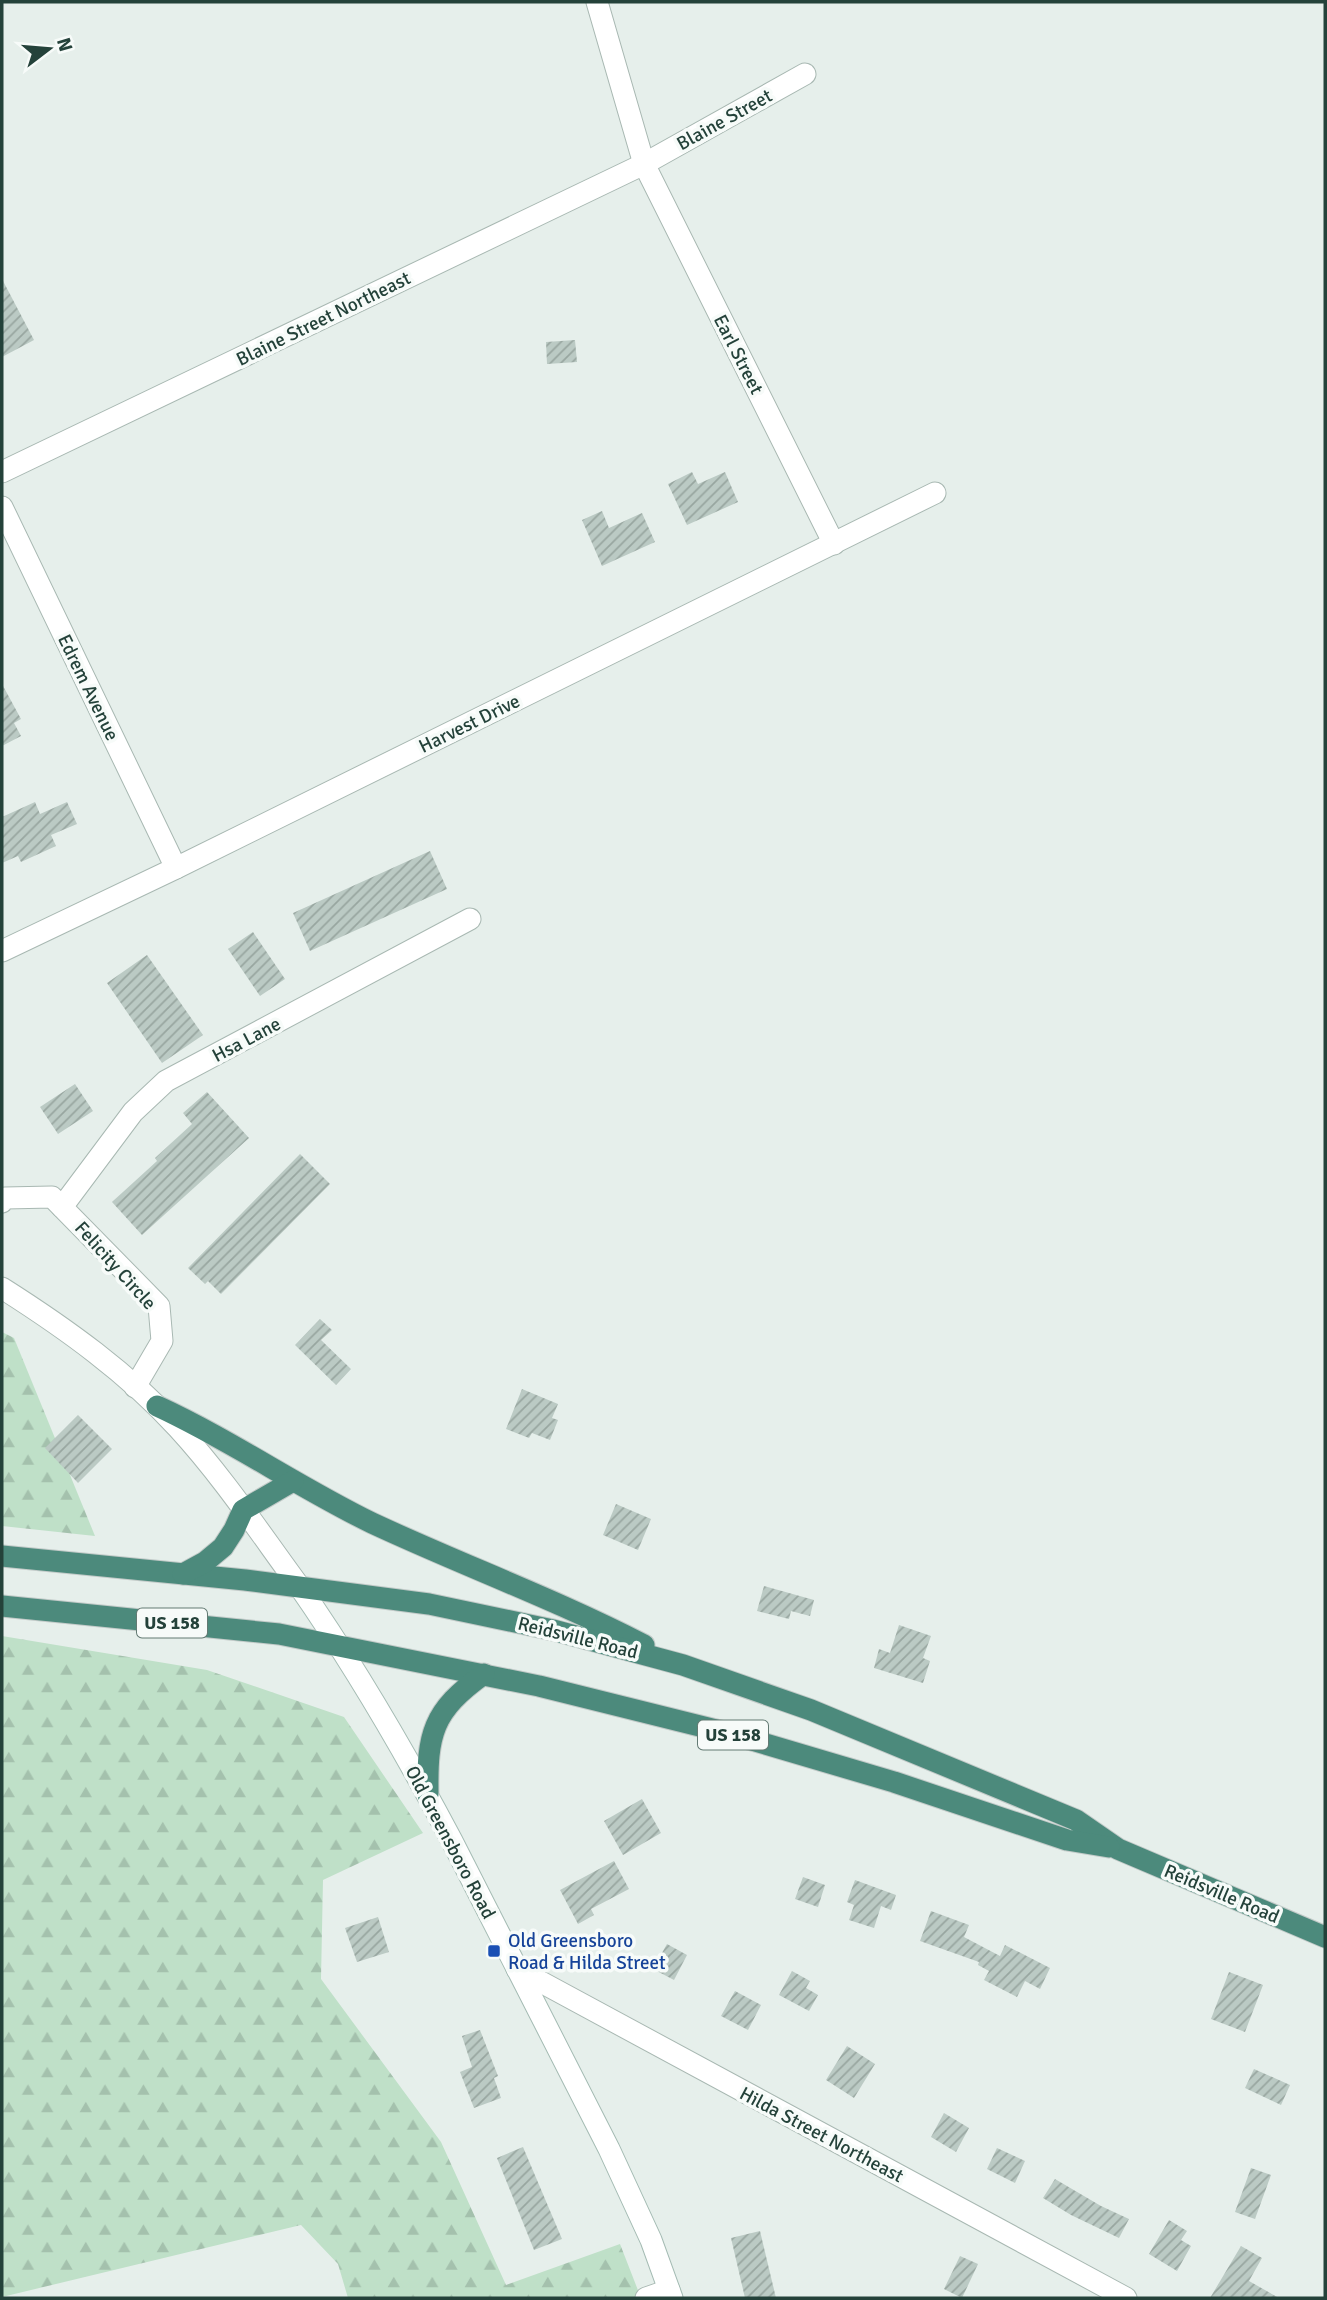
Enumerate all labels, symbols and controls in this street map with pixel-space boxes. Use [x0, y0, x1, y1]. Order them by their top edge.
north arrow [14, 14, 84, 84]
text: N [51, 35, 78, 54]
street label: Blaine Street [673, 84, 777, 156]
street label: Blaine Street Northeast [232, 266, 415, 372]
street label: Earl Street [708, 310, 769, 399]
street label: Edrem Avenue [52, 630, 124, 745]
street label: Harvest Drive [415, 689, 524, 759]
street label: Hsa Lane [208, 1012, 285, 1068]
street label: Felicity Circle [69, 1217, 161, 1315]
road number: US 158 [137, 1608, 207, 1638]
street label: Reidsville Road [515, 1611, 640, 1664]
road number: US 158 [698, 1720, 768, 1750]
street label: Old Greensboro Road [400, 1762, 501, 1923]
street label: Reidsville Road [1160, 1859, 1283, 1929]
place label: Old Greensboro Road & Hilda Street [508, 1929, 666, 1975]
marker: Old Greensboro Road & Hilda Street [486, 1943, 502, 1959]
street label: Hilda Street Northeast [735, 2081, 908, 2188]

